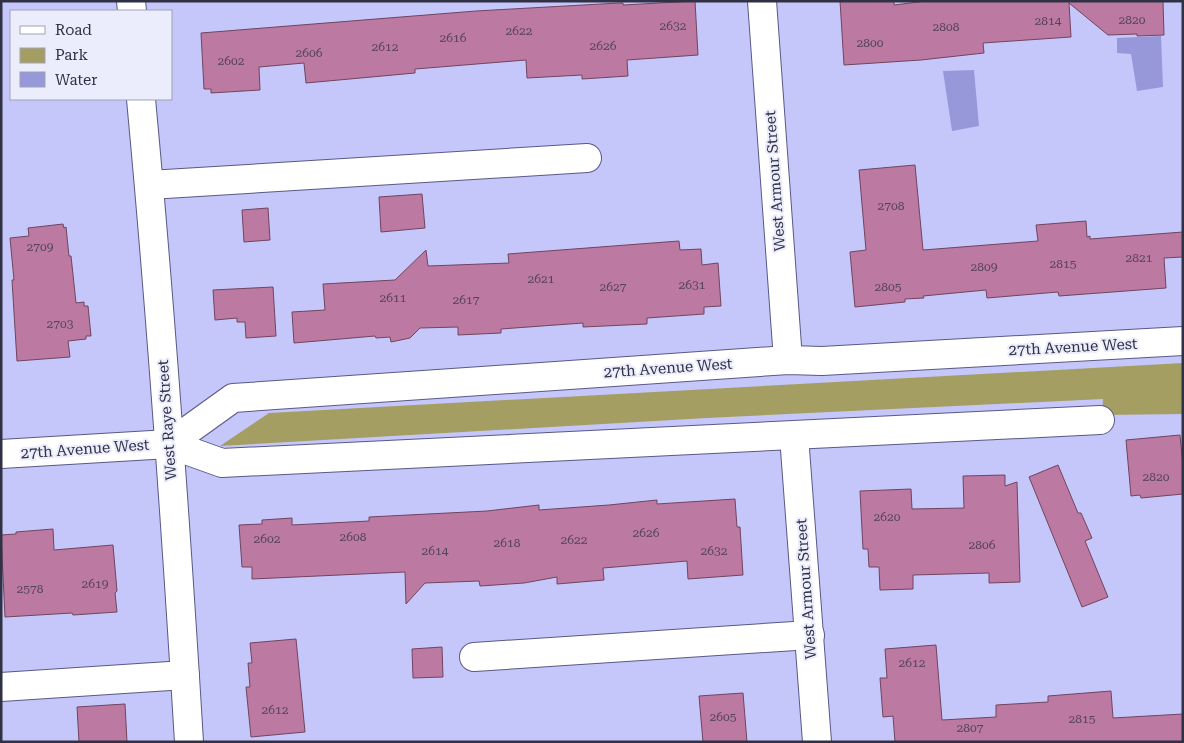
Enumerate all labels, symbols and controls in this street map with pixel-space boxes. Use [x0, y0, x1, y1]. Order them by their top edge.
legend [10, 10, 172, 100]
house number: 2820 [1119, 13, 1146, 27]
house number: 2814 [1035, 14, 1062, 28]
house number: 2632 [660, 19, 687, 33]
house number: 2808 [933, 20, 960, 34]
text: Road [55, 21, 92, 39]
house number: 2622 [506, 24, 533, 38]
house number: 2616 [440, 31, 467, 45]
house number: 2800 [857, 36, 884, 50]
house number: 2626 [590, 39, 617, 53]
house number: 2612 [372, 40, 399, 54]
text: Park [55, 46, 89, 64]
house number: 2606 [296, 46, 323, 60]
house number: 2602 [218, 54, 245, 68]
text: Water [55, 71, 97, 89]
street label: West Armour Street [761, 110, 789, 252]
house number: 2708 [878, 199, 905, 213]
house number: 2709 [27, 240, 54, 254]
house number: 2821 [1126, 251, 1153, 265]
house number: 2815 [1050, 257, 1077, 271]
house number: 2809 [971, 260, 998, 274]
house number: 2621 [528, 272, 555, 286]
house number: 2631 [679, 278, 706, 292]
house number: 2627 [600, 280, 627, 294]
house number: 2805 [875, 280, 902, 294]
house number: 2611 [380, 291, 407, 305]
house number: 2617 [453, 293, 480, 307]
house number: 2703 [47, 317, 74, 331]
street label: 27th Avenue West [1008, 335, 1138, 359]
street label: 27th Avenue West [603, 354, 733, 381]
street label: West Raye Street [154, 359, 180, 481]
street label: 27th Avenue West [20, 435, 150, 462]
house number: 2820 [1143, 470, 1170, 484]
house number: 2620 [874, 510, 901, 524]
street label: West Armour Street [792, 518, 820, 660]
house number: 2626 [633, 526, 660, 540]
house number: 2608 [340, 530, 367, 544]
house number: 2602 [254, 532, 281, 546]
house number: 2622 [561, 533, 588, 547]
house number: 2618 [494, 536, 521, 550]
house number: 2806 [969, 538, 996, 552]
house number: 2614 [422, 544, 449, 558]
house number: 2632 [701, 544, 728, 558]
house number: 2619 [82, 577, 109, 591]
house number: 2578 [17, 582, 44, 596]
house number: 2612 [899, 656, 926, 670]
house number: 2612 [262, 703, 289, 717]
house number: 2605 [710, 710, 737, 724]
house number: 2815 [1069, 712, 1096, 726]
house number: 2807 [957, 721, 984, 735]

